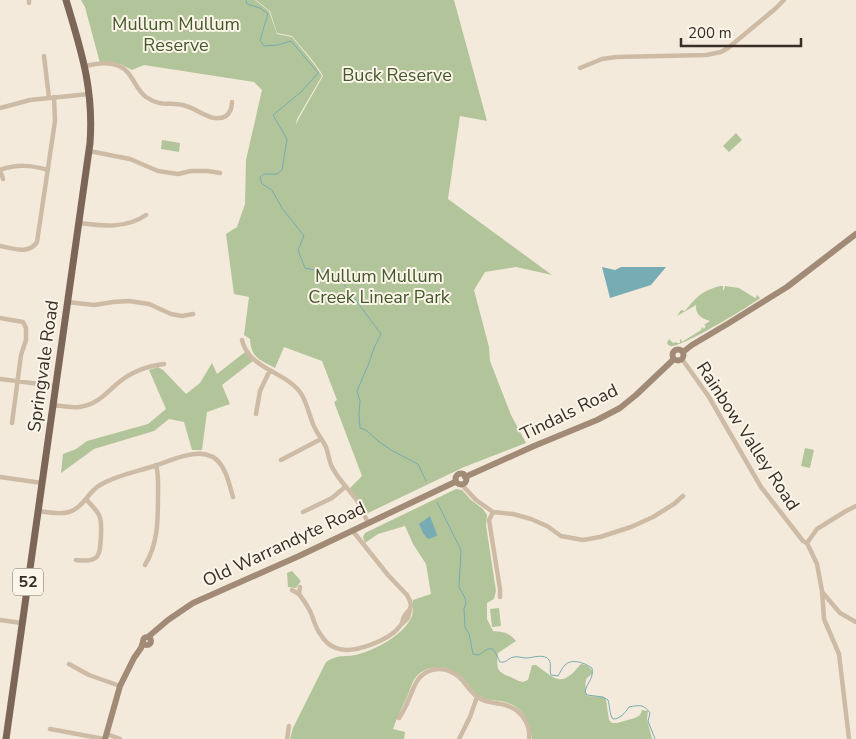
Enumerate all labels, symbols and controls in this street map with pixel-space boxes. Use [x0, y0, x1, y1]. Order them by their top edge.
park label: Mullum Mullum Reserve [112, 12, 240, 57]
scale bar [681, 15, 801, 47]
text: 200 m [688, 23, 732, 43]
park label: Buck Reserve [342, 63, 452, 87]
park label: Mullum Mullum Creek Linear Park [308, 264, 451, 309]
street label: Springvale Road [22, 299, 64, 433]
street label: Rainbow Valley Road [691, 357, 805, 515]
street label: Tindals Road [516, 378, 622, 446]
street label: Old Warrandyte Road [199, 496, 369, 592]
road number: 52 [13, 568, 43, 596]

